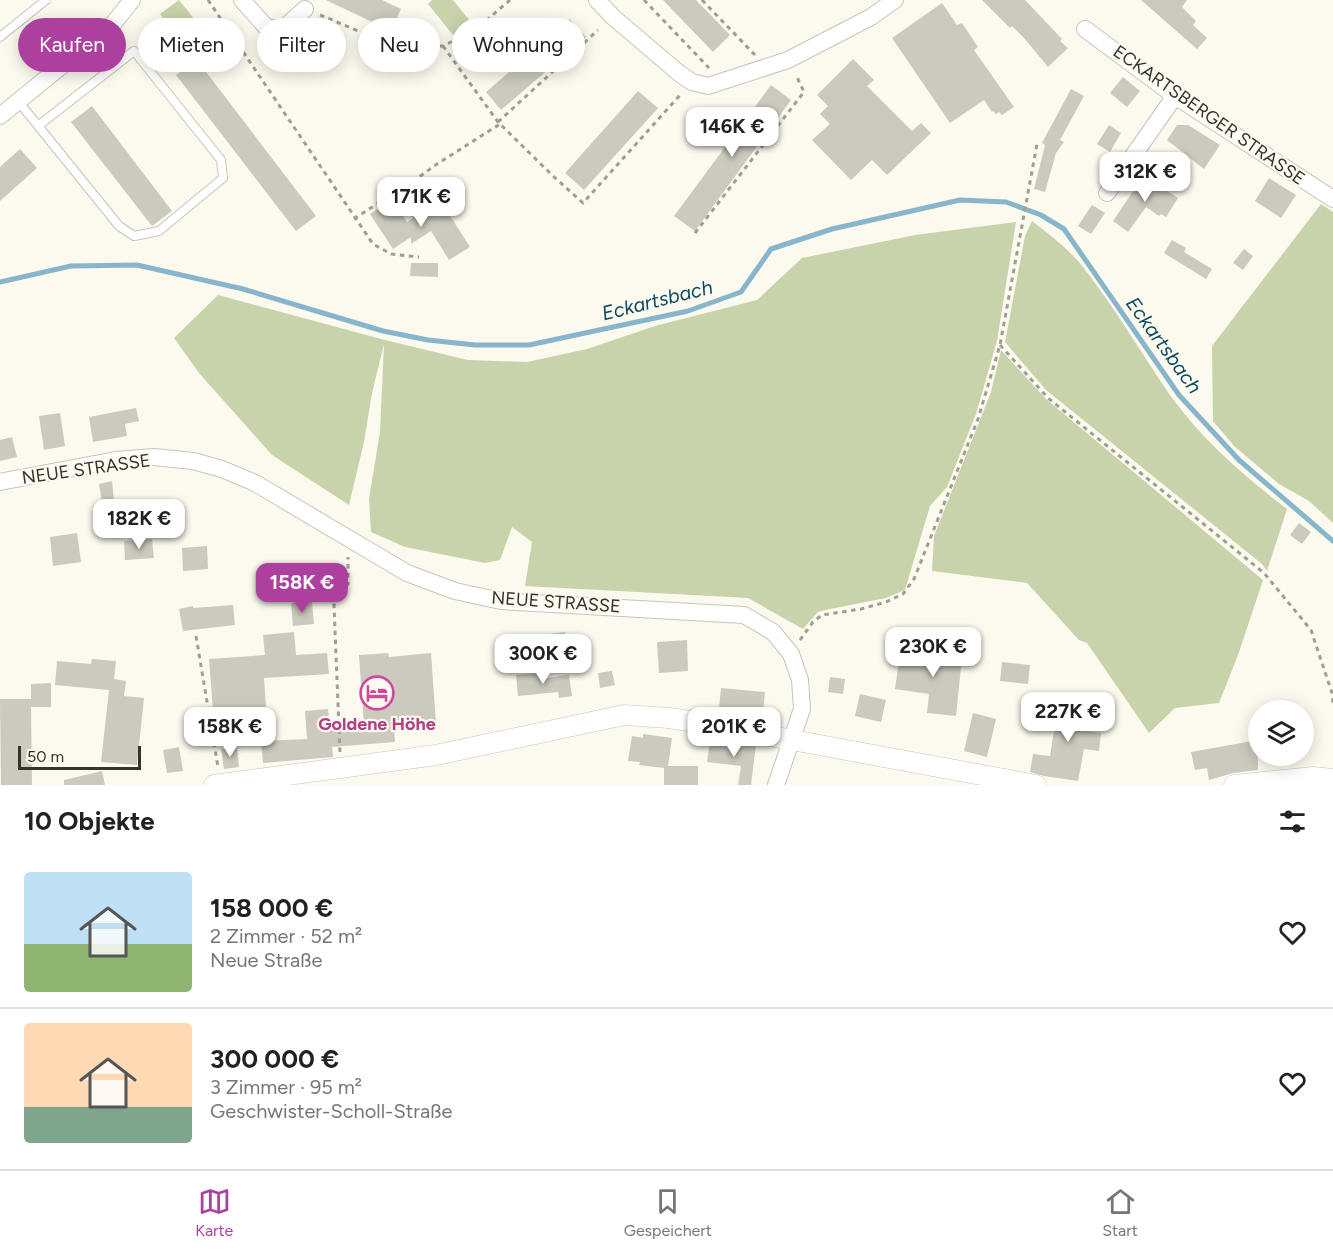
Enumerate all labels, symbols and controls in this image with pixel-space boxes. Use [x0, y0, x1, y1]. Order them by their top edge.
chip: Kaufen [18, 18, 126, 72]
chip: Mieten [138, 18, 245, 72]
chip: Filter [257, 18, 346, 72]
chip: Neu [358, 18, 440, 72]
chip: Wohnung [452, 18, 585, 72]
street label: ECKARTSBERGER STRASSE [1109, 40, 1309, 190]
pin: 146K € [683, 107, 781, 158]
text: 146K € [700, 114, 764, 138]
pin: 312K € [1096, 152, 1194, 203]
text: 312K € [1113, 159, 1177, 183]
pin: 171K € [372, 177, 470, 228]
text: 171K € [391, 184, 451, 208]
water label: Eckartsbach [599, 275, 715, 325]
water label: Eckartsbach [1121, 292, 1207, 398]
street label: NEUE STRASSE [20, 449, 152, 489]
pin: 182K € [90, 499, 188, 550]
text: 182K € [107, 506, 171, 530]
pin: 158K € [253, 563, 351, 614]
text: 158K € [270, 570, 334, 594]
street label: NEUE STRASSE [491, 587, 621, 617]
pin: 230K € [884, 627, 982, 678]
pin: 300K € [494, 634, 592, 685]
text: 230K € [899, 634, 967, 658]
text: 300K € [508, 641, 578, 665]
hotel icon: Goldene Höhe [359, 675, 395, 711]
pin: 227K € [1019, 692, 1117, 743]
text: 227K € [1035, 699, 1101, 723]
map controls [1248, 700, 1314, 766]
button: layers [1248, 700, 1314, 766]
pin: 158K € [181, 707, 279, 758]
pin: 201K € [685, 707, 783, 758]
place label: Goldene Höhe [318, 713, 436, 735]
text: 158K € [198, 714, 262, 738]
text: 201K € [702, 714, 766, 738]
scale bar [18, 743, 141, 770]
text: 50 m [27, 747, 64, 766]
text: 10 Objekte [24, 805, 155, 837]
icon: filters [1276, 805, 1309, 838]
text: 158 000 € [210, 892, 333, 924]
icon: home [72, 896, 144, 968]
icon: heart [1276, 916, 1309, 949]
text: 2 Zimmer · 52 m² [210, 924, 362, 948]
text: Neue Straße [210, 948, 322, 972]
text: 300 000 € [210, 1043, 339, 1075]
icon: home [72, 1047, 144, 1119]
icon: heart [1276, 1067, 1309, 1100]
text: 3 Zimmer · 95 m² [210, 1075, 362, 1099]
text: Geschwister-Scholl-Straße [210, 1099, 452, 1123]
tab: Karte [195, 1185, 233, 1240]
tab: Gespeichert [624, 1185, 712, 1240]
tab: Start [1102, 1185, 1138, 1240]

